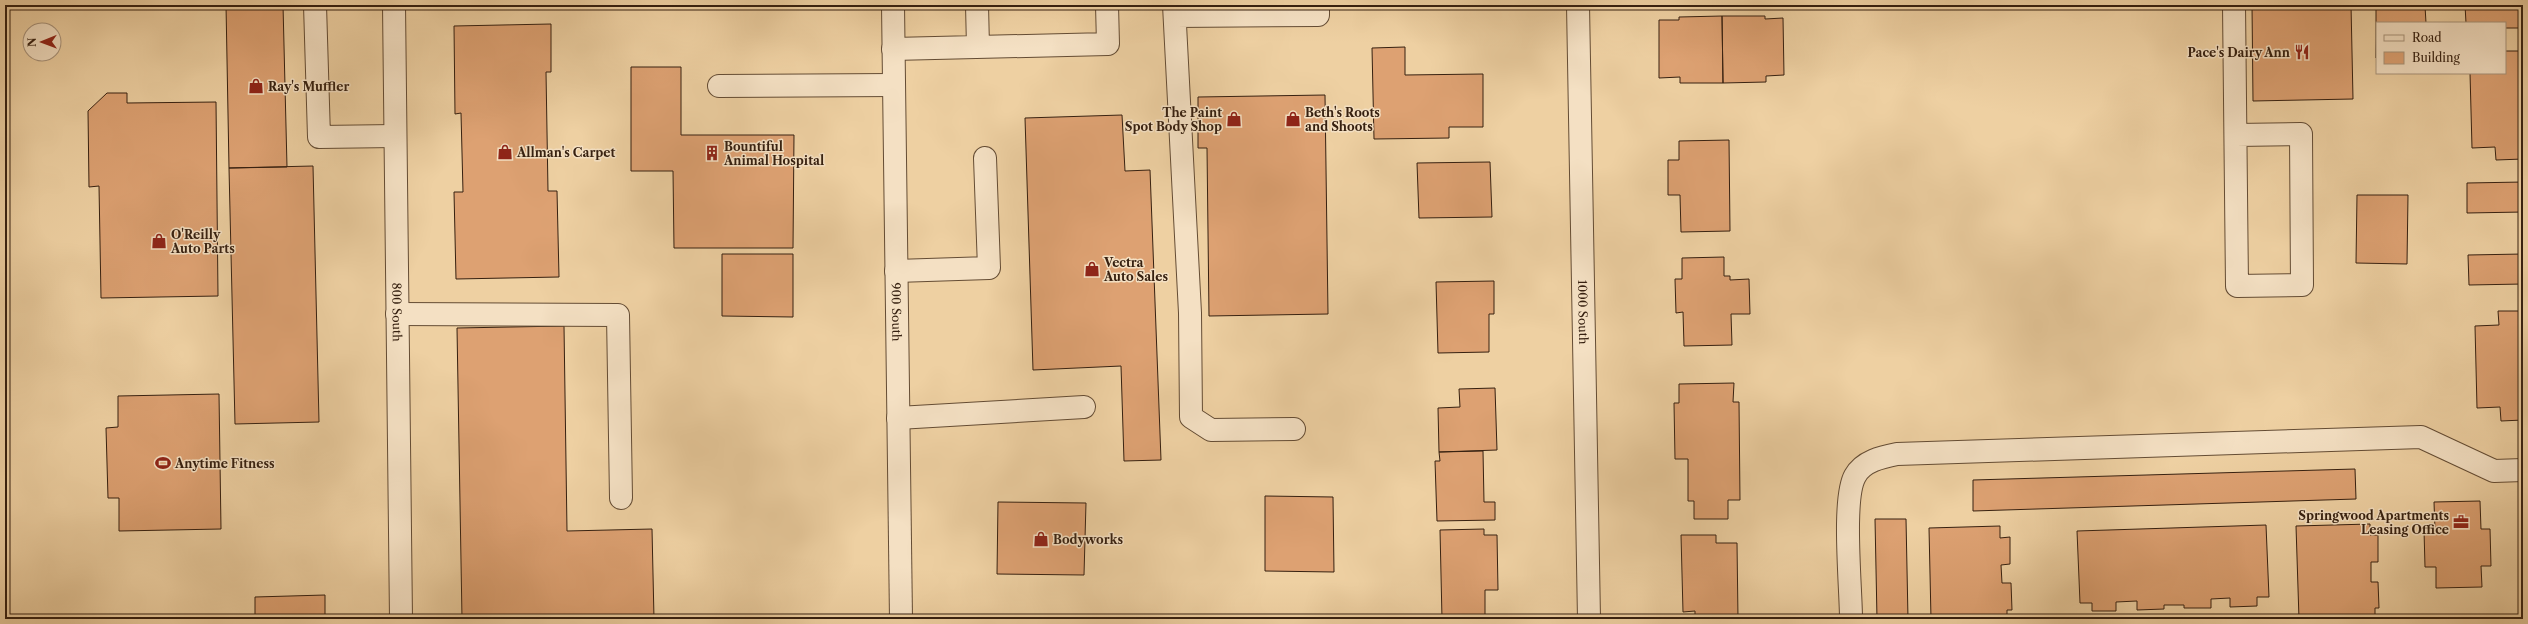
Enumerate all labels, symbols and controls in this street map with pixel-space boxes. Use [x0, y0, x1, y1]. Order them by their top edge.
north arrow [22, 22, 62, 62]
legend [2376, 22, 2506, 74]
text: Road [2412, 30, 2442, 45]
text: N [25, 37, 39, 47]
restaurant icon: Pace's Dairy Ann [2293, 43, 2311, 61]
place label: Pace's Dairy Ann [2188, 45, 2291, 60]
text: Building [2412, 50, 2460, 65]
shop icon: Ray's Muffler [247, 77, 265, 95]
place label: Ray's Muffler [268, 79, 349, 94]
place label: The Paint Spot Body Shop [1125, 105, 1222, 134]
place label: Beth's Roots and Shoots [1305, 105, 1380, 134]
shop icon: The Paint Spot Body Shop [1225, 110, 1243, 128]
shop icon: Beth's Roots and Shoots [1284, 110, 1302, 128]
place label: Bountiful Animal Hospital [723, 139, 824, 168]
shop icon: Allman's Carpet [496, 143, 514, 161]
building icon: Bountiful Animal Hospital [703, 144, 721, 162]
place label: Allman's Carpet [516, 145, 615, 160]
place label: O'Reilly Auto Parts [170, 227, 235, 256]
shop icon: O'Reilly Auto Parts [150, 232, 168, 250]
place label: Vectra Auto Sales [1103, 255, 1168, 284]
shop icon: Vectra Auto Sales [1083, 260, 1101, 278]
street label: 1000 South [1575, 279, 1592, 345]
street label: 800 South [390, 282, 405, 342]
street label: 900 South [889, 282, 905, 342]
sports icon: Anytime Fitness [154, 454, 172, 472]
place label: Anytime Fitness [174, 456, 275, 471]
place label: Springwood Apartments Leasing Office [2298, 508, 2449, 537]
office icon: Springwood Apartments Leasing Office [2452, 513, 2470, 531]
shop icon: Bodyworks [1032, 530, 1050, 548]
place label: Bodyworks [1053, 532, 1123, 547]

